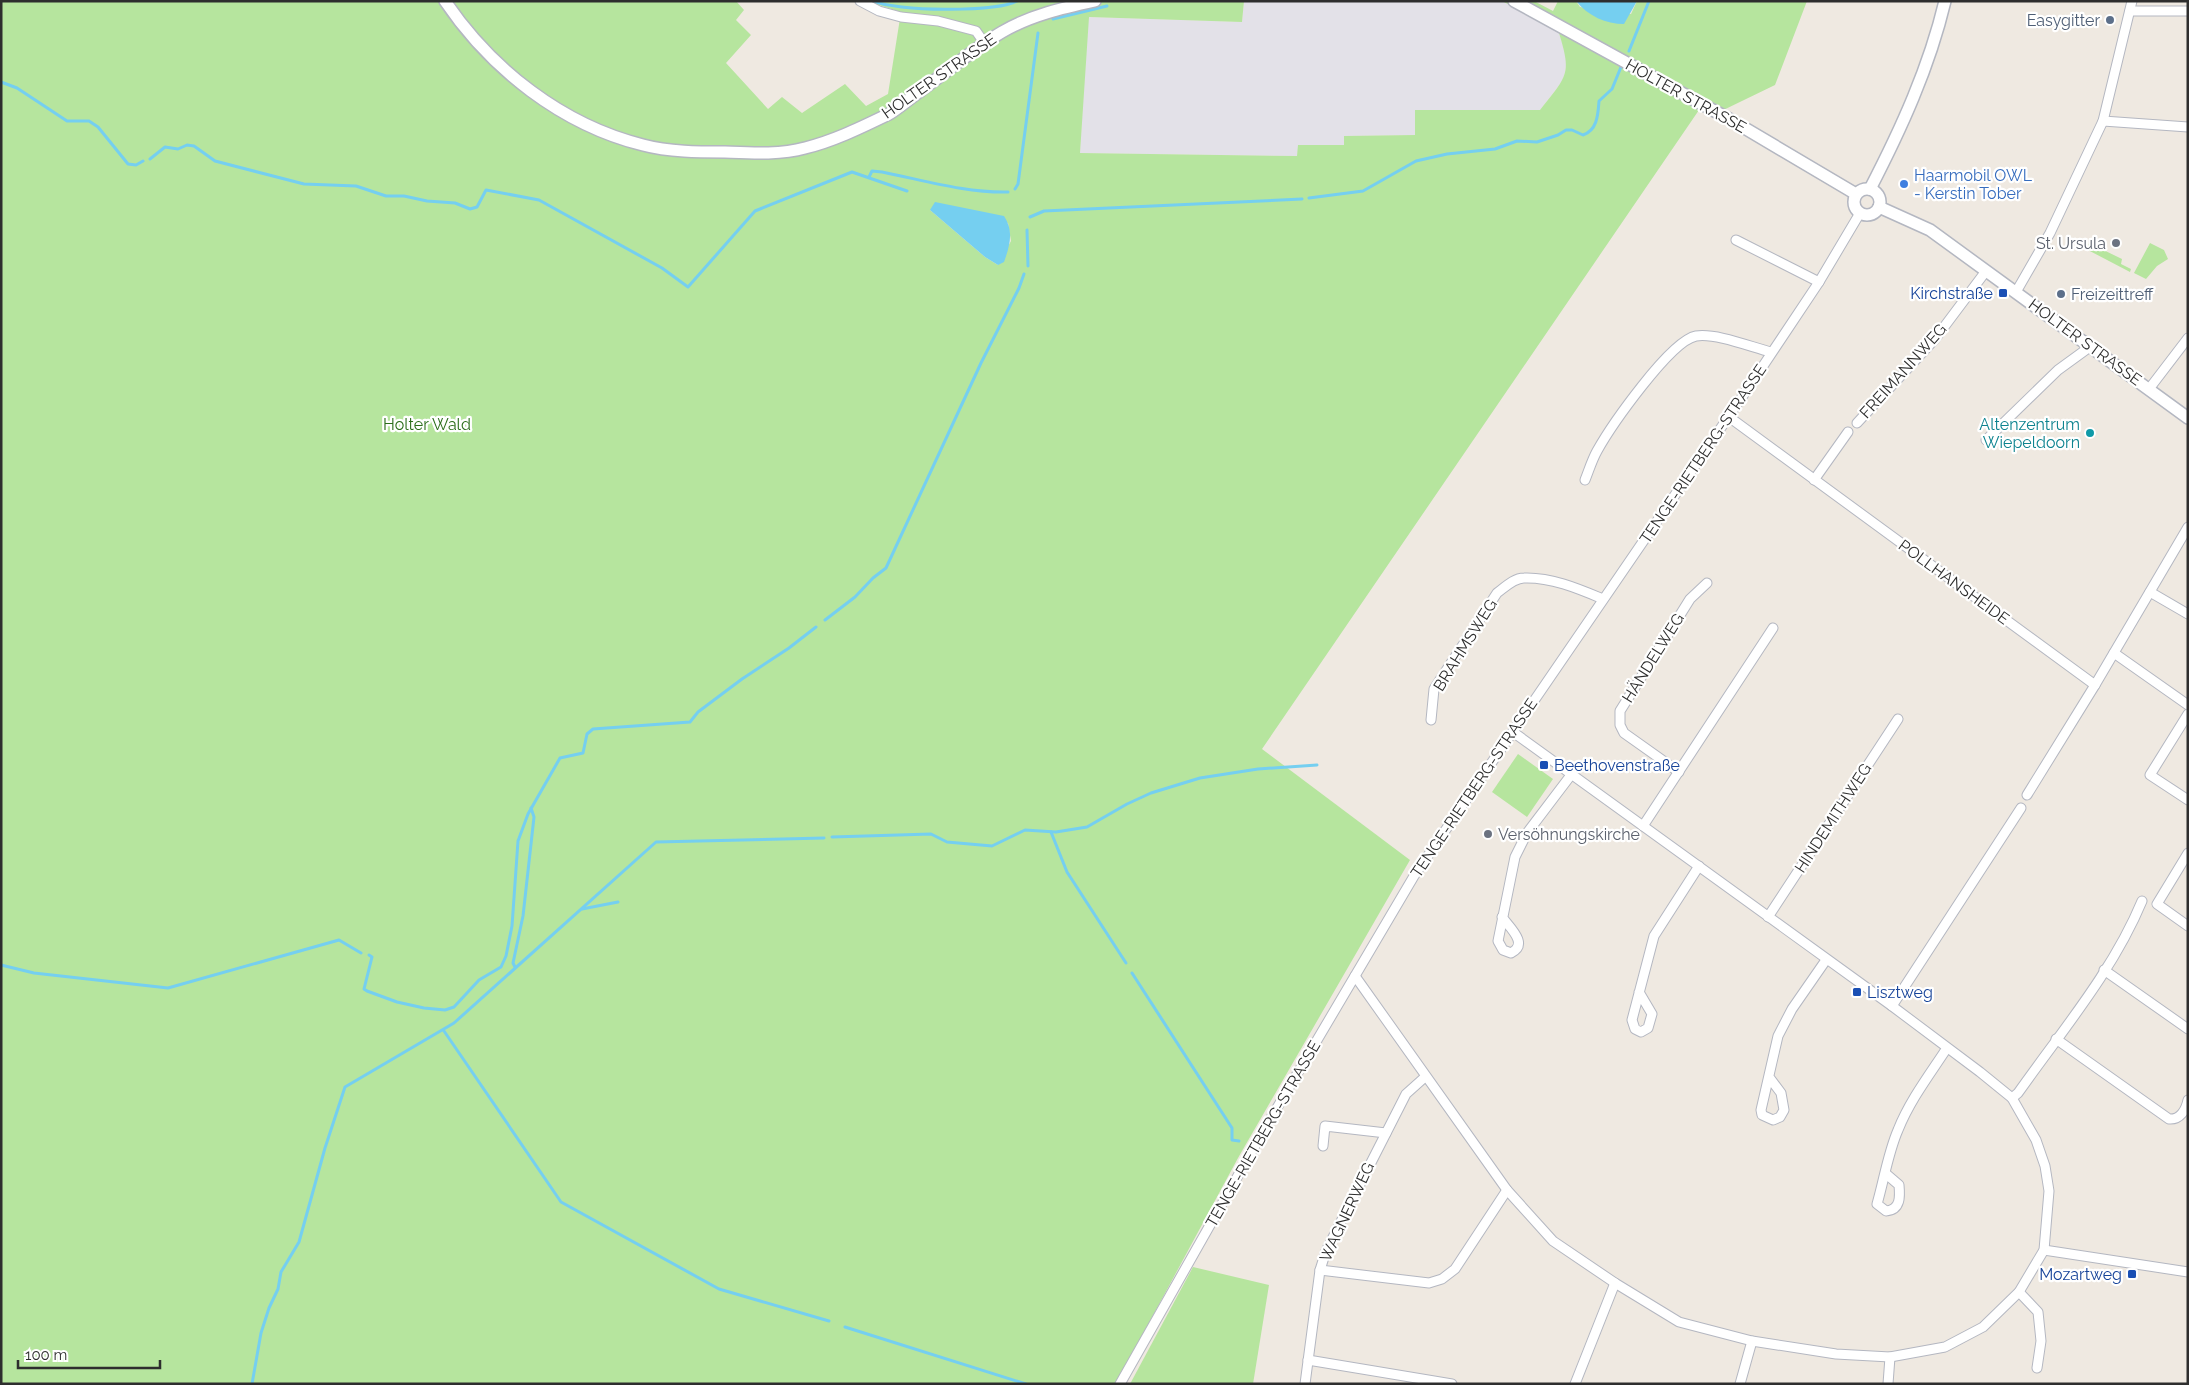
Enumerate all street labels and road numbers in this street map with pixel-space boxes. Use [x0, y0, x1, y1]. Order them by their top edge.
street label: HOLTER STRASSE [878, 29, 1000, 123]
street label: HOLTER STRASSE [1622, 55, 1750, 137]
street label: HOLTER STRASSE [2025, 295, 2145, 390]
street label: FREIMANNWEG [1856, 320, 1950, 422]
street label: TENGE-RIETBERG-STRASSE [1636, 360, 1770, 547]
street label: POLLHANSHEIDE [1895, 536, 2013, 629]
street label: BRAHMSWEG [1429, 595, 1501, 695]
street label: HÄNDELWEG [1617, 609, 1688, 706]
street label: TENGE-RIETBERG-STRASSE [1407, 694, 1541, 881]
street label: HINDEMITHWEG [1791, 760, 1875, 876]
street label: TENGE-RIETBERG-STRASSE [1202, 1037, 1324, 1231]
street label: WAGNERWEG [1316, 1159, 1378, 1265]

